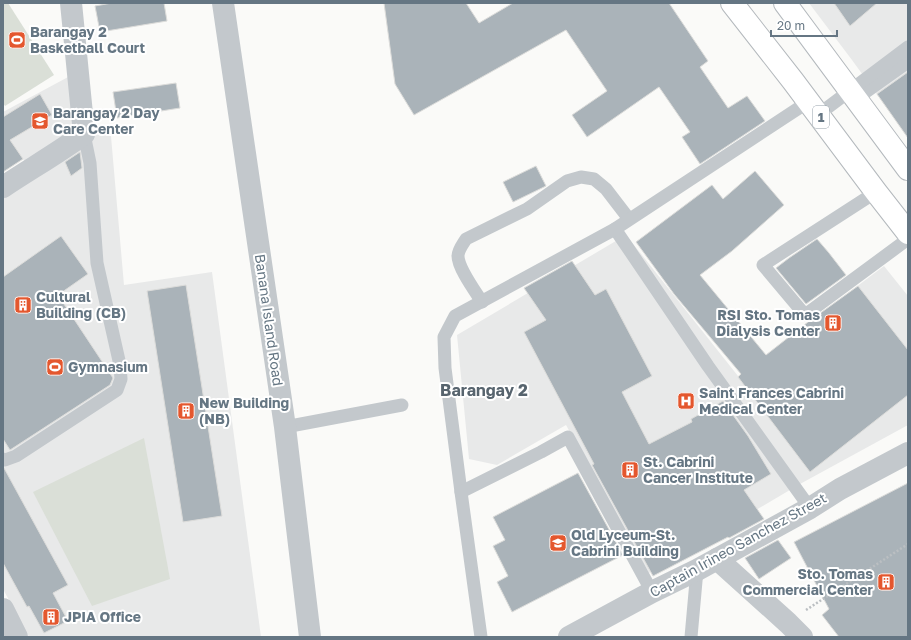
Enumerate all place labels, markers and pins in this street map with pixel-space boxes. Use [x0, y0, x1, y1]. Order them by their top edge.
place label: Barangay 2 Basketball Court [30, 23, 145, 56]
sports icon: Barangay 2 Basketball Court [7, 30, 27, 50]
place label: Barangay 2 Day Care Center [53, 104, 160, 137]
school or university icon: Barangay 2 Day Care Center [30, 111, 50, 131]
place label: Cultural Building (CB) [36, 288, 126, 321]
building icon: Cultural Building (CB) [13, 295, 33, 315]
place label: RSI Sto. Tomas Dialysis Center [716, 306, 821, 339]
building icon: RSI Sto. Tomas Dialysis Center [823, 313, 843, 333]
sports icon: Gymnasium [45, 357, 65, 377]
place label: Gymnasium [68, 358, 148, 375]
place label: Saint Frances Cabrini Medical Center [699, 384, 844, 417]
hospital icon: Saint Frances Cabrini Medical Center [676, 391, 696, 411]
place label: New Building (NB) [199, 394, 289, 427]
building icon: New Building (NB) [176, 401, 196, 421]
place label: St. Cabrini Cancer Institute [643, 453, 753, 486]
building icon: St. Cabrini Cancer Institute [620, 460, 640, 480]
place label: Old Lyceum-St. Cabrini Building [571, 526, 679, 559]
school or university icon: Old Lyceum-St. Cabrini Building [548, 533, 568, 553]
place label: Sto. Tomas Commercial Center [742, 565, 874, 598]
building icon: Sto. Tomas Commercial Center [876, 572, 896, 592]
building icon: JPIA Office [41, 607, 61, 627]
place label: JPIA Office [64, 608, 141, 625]

